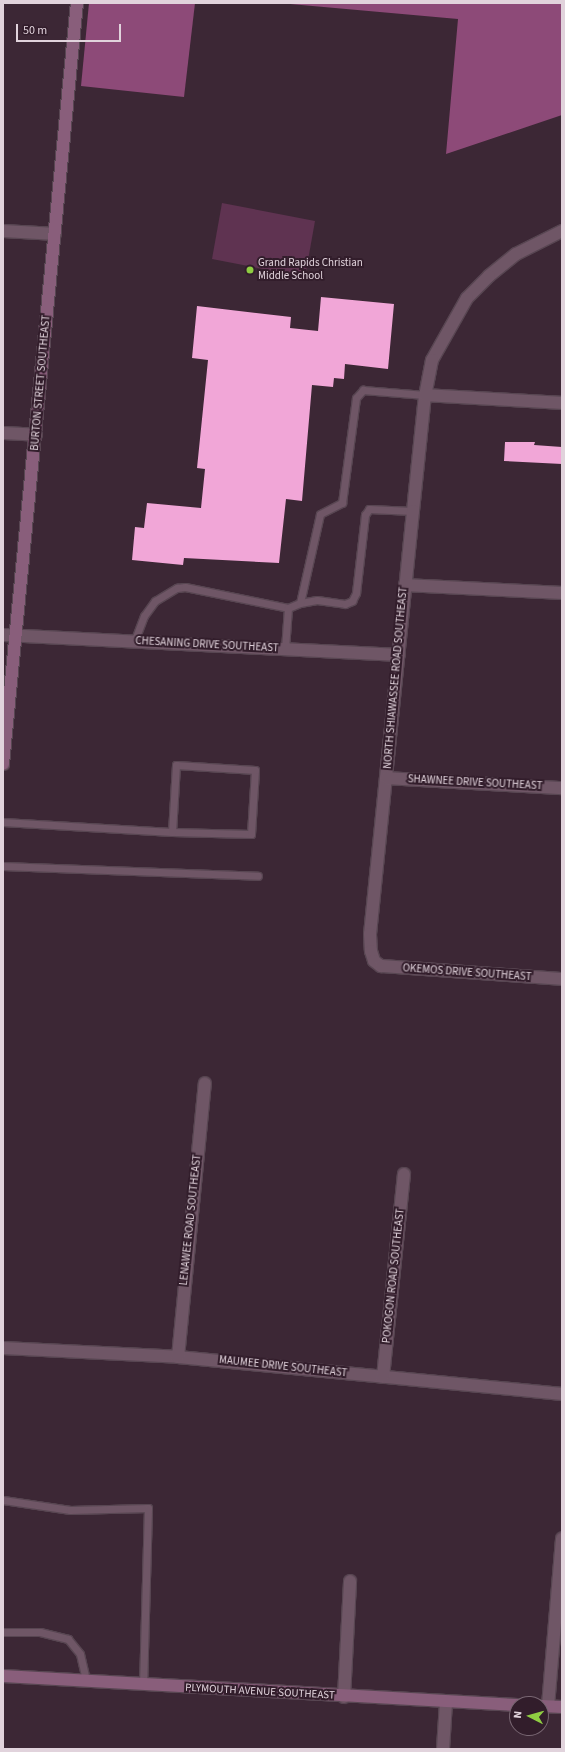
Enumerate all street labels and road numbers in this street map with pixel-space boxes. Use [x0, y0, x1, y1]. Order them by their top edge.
street label: BURTON STREET SOUTHEAST [28, 315, 54, 451]
street label: NORTH SHIAWASSEE ROAD SOUTHEAST [381, 586, 411, 770]
street label: CHESANING DRIVE SOUTHEAST [135, 635, 279, 655]
street label: SHAWNEE DRIVE SOUTHEAST [407, 773, 543, 793]
street label: OKEMOS DRIVE SOUTHEAST [402, 962, 532, 984]
street label: LENAWEE ROAD SOUTHEAST [178, 1154, 204, 1286]
street label: POKOGON ROAD SOUTHEAST [380, 1208, 408, 1344]
street label: MAUMEE DRIVE SOUTHEAST [218, 1354, 348, 1380]
street label: PLYMOUTH AVENUE SOUTHEAST [185, 1681, 335, 1703]

